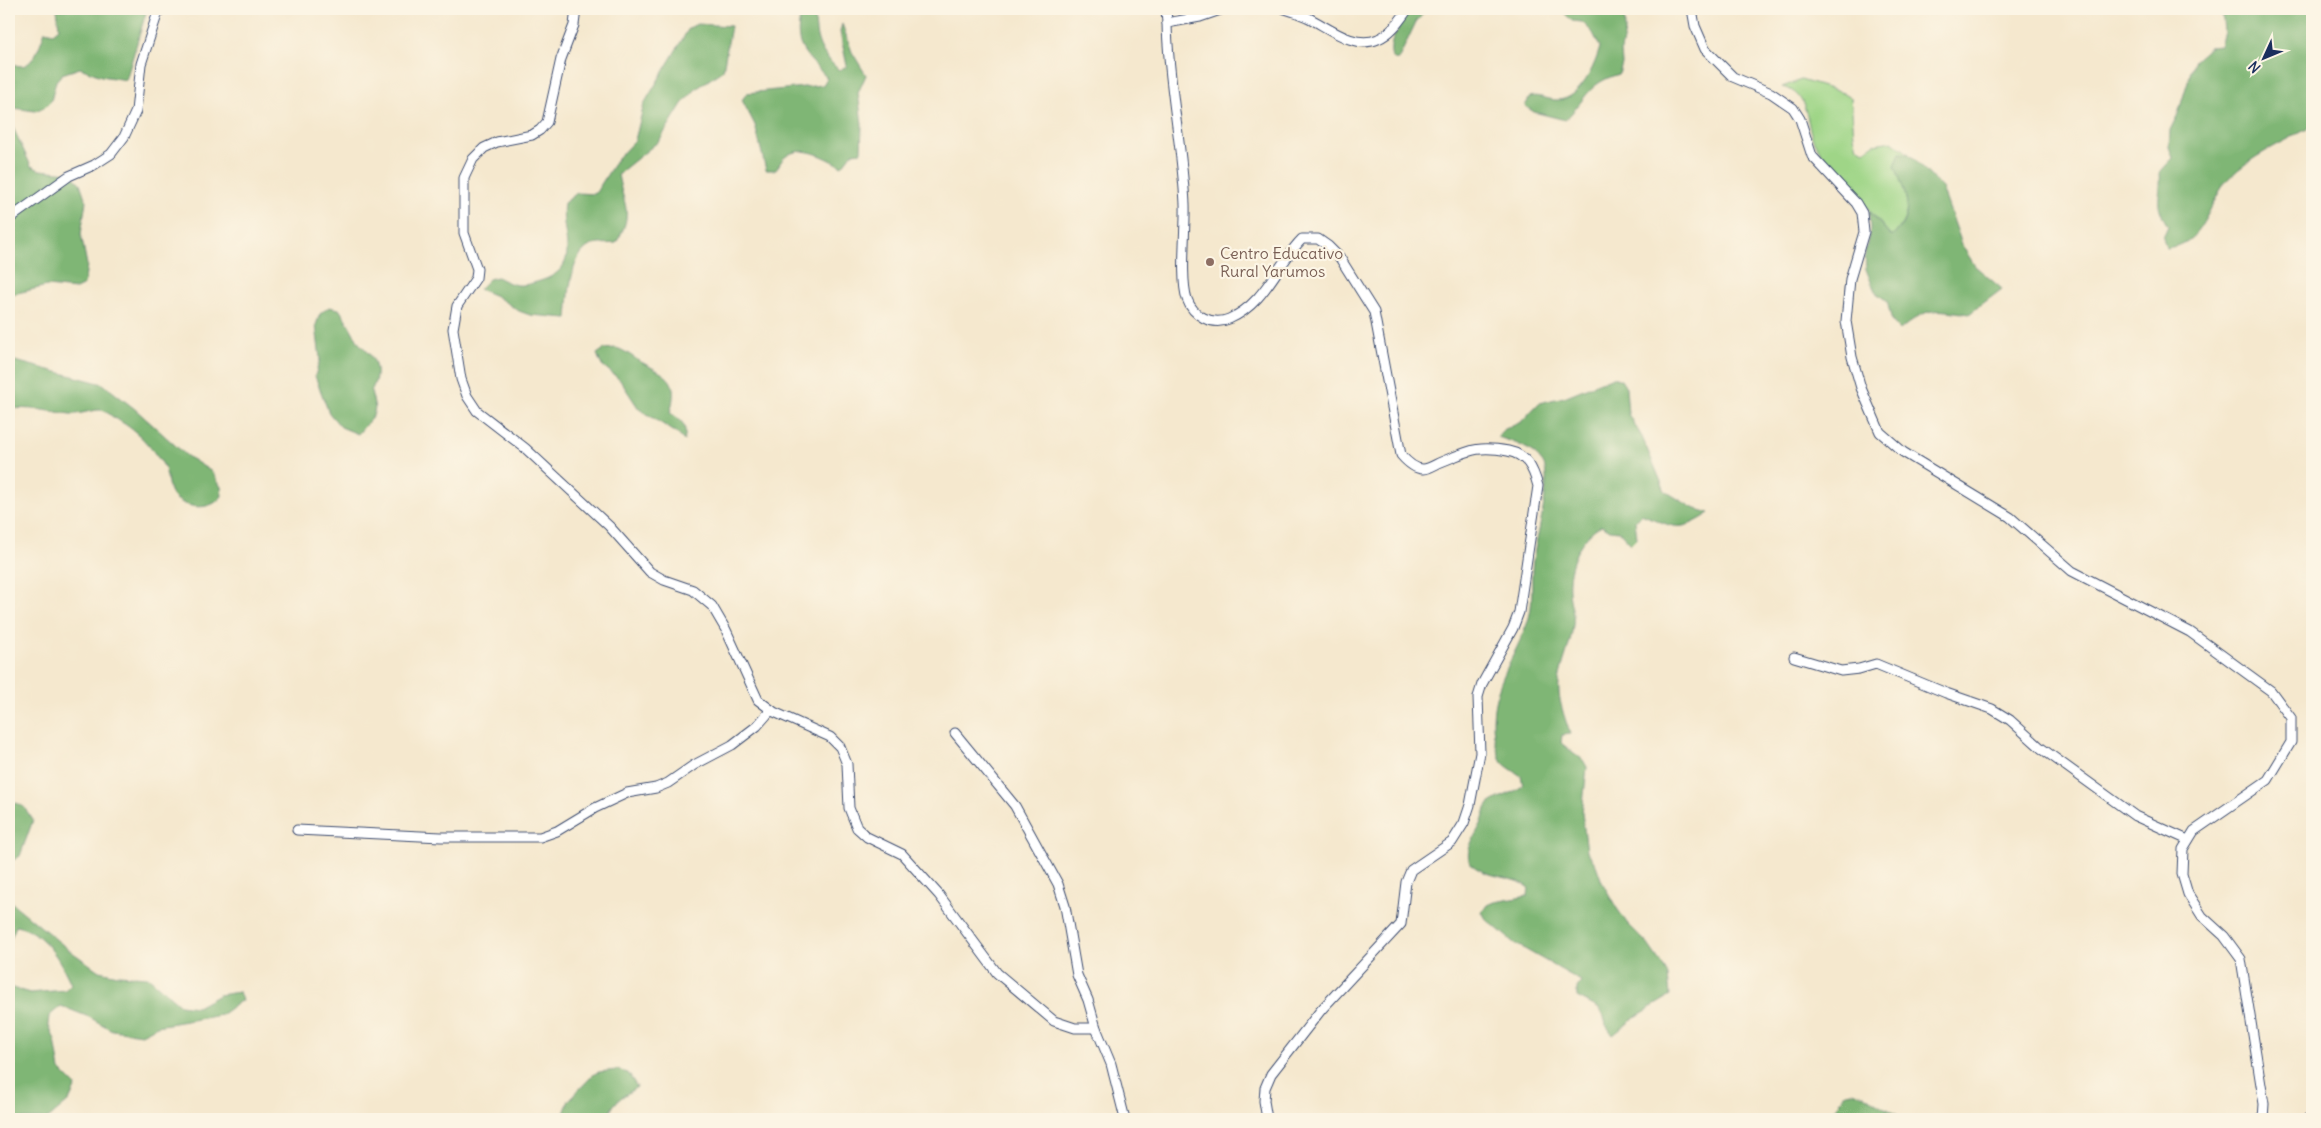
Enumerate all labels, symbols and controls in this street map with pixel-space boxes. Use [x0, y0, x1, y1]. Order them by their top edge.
north arrow [2238, 32, 2288, 82]
text: N [2245, 57, 2264, 77]
place label: Centro Educativo Rural Yarumos [1220, 243, 1343, 281]
marker: Centro Educativo Rural Yarumos [1204, 256, 1216, 268]

